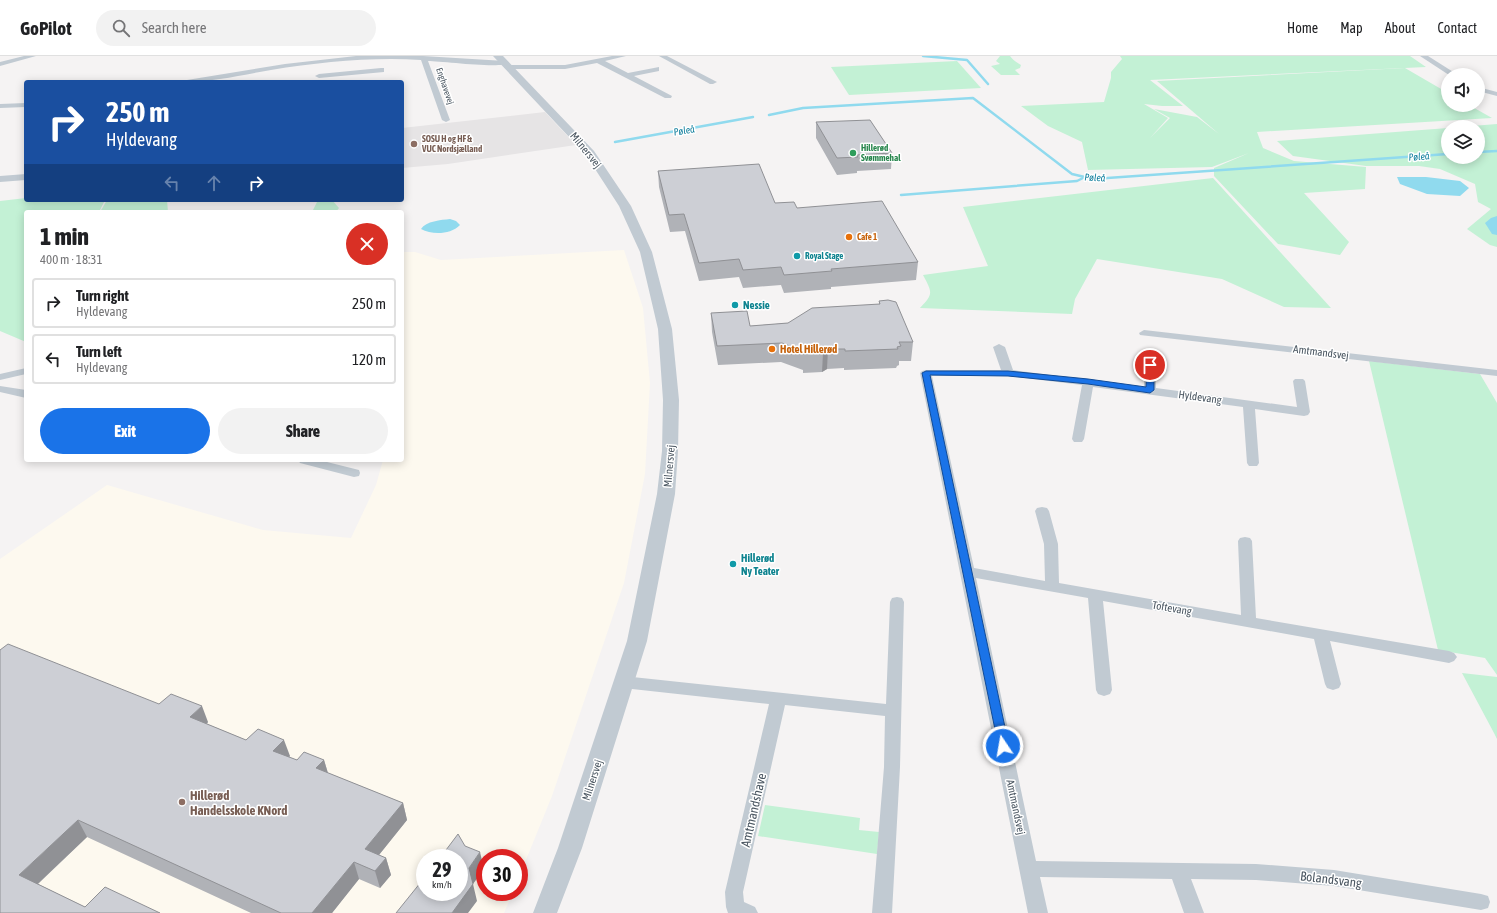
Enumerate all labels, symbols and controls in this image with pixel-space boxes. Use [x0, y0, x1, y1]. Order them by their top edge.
search box [96, 10, 376, 46]
text: GoPilot [20, 17, 72, 39]
icon: search [110, 17, 132, 39]
text: Search here [142, 19, 206, 36]
text: Home [1287, 20, 1318, 36]
text: Map [1340, 20, 1363, 36]
text: About [1385, 20, 1416, 36]
text: Contact [1438, 20, 1477, 36]
street label: Enghavevej [434, 66, 456, 106]
map controls [1441, 68, 1485, 164]
button: sound [1441, 68, 1485, 112]
icon: right [40, 96, 92, 148]
text: 250 m [106, 96, 169, 128]
button: layers [1441, 120, 1485, 164]
water label: Pøleå [673, 123, 696, 138]
text: Hyldevang [106, 129, 177, 150]
street label: Milnersvej [568, 130, 604, 170]
place label: SOSU H og HF & VUC Nordsjælland [421, 134, 482, 154]
marker: SOSU H og HF & VUC Nordsjælland [409, 139, 419, 149]
place label: Hillerød Svømmehal [861, 143, 901, 163]
marker: Hillerød Svømmehal [848, 148, 858, 158]
water label: Pøleå [1408, 150, 1430, 163]
water label: Pøleå [1084, 171, 1106, 184]
icon: left [161, 172, 183, 194]
icon: ahead [203, 172, 225, 194]
icon: right [245, 172, 267, 194]
text: 1 min [40, 223, 89, 250]
button: close [346, 223, 388, 265]
marker: Cafe 1 [844, 232, 854, 242]
place label: Cafe 1 [857, 232, 877, 242]
marker: Royal Stage [792, 251, 802, 261]
place label: Royal Stage [805, 251, 843, 261]
text: 400 m · 18:31 [40, 252, 103, 267]
text: Turn right [76, 287, 129, 304]
icon: right [42, 292, 64, 314]
text: 250 m [352, 295, 386, 312]
place label: Nessie [743, 299, 770, 311]
marker: Nessie [730, 300, 740, 310]
text: Hyldevang [76, 304, 127, 319]
text: Turn left [76, 343, 122, 360]
place label: Hotel Hillerød [780, 343, 837, 355]
street label: Amtmandsvej [1293, 343, 1349, 361]
marker: Hotel Hillerød [767, 344, 777, 354]
icon: left [42, 348, 64, 370]
pin [1133, 348, 1167, 382]
text: 120 m [352, 351, 386, 368]
icon: arrive [1139, 354, 1161, 376]
text: Hyldevang [76, 360, 127, 375]
street label: Hyldevang [1178, 388, 1223, 406]
button: Exit [40, 408, 210, 454]
button: Share [218, 408, 388, 454]
street label: Milnersvej [661, 444, 677, 488]
place label: Hillerød Ny Teater [741, 552, 780, 577]
marker: Hillerød Ny Teater [728, 559, 738, 569]
street label: Toftevang [1151, 599, 1193, 617]
position arrow [982, 725, 1024, 767]
street label: Milnersvej [580, 758, 604, 802]
street label: Amtmandshave [738, 772, 769, 849]
street label: Amtmandsvej [1004, 778, 1028, 836]
place label: Hillerød Handelsskole KNord [190, 788, 287, 818]
marker: Hillerød Handelsskole KNord [177, 797, 187, 807]
speed limit sign: 30 [476, 849, 528, 901]
text: 29 [433, 858, 451, 881]
street label: Bolandsvang [1299, 868, 1363, 891]
text: km/h [432, 879, 452, 890]

